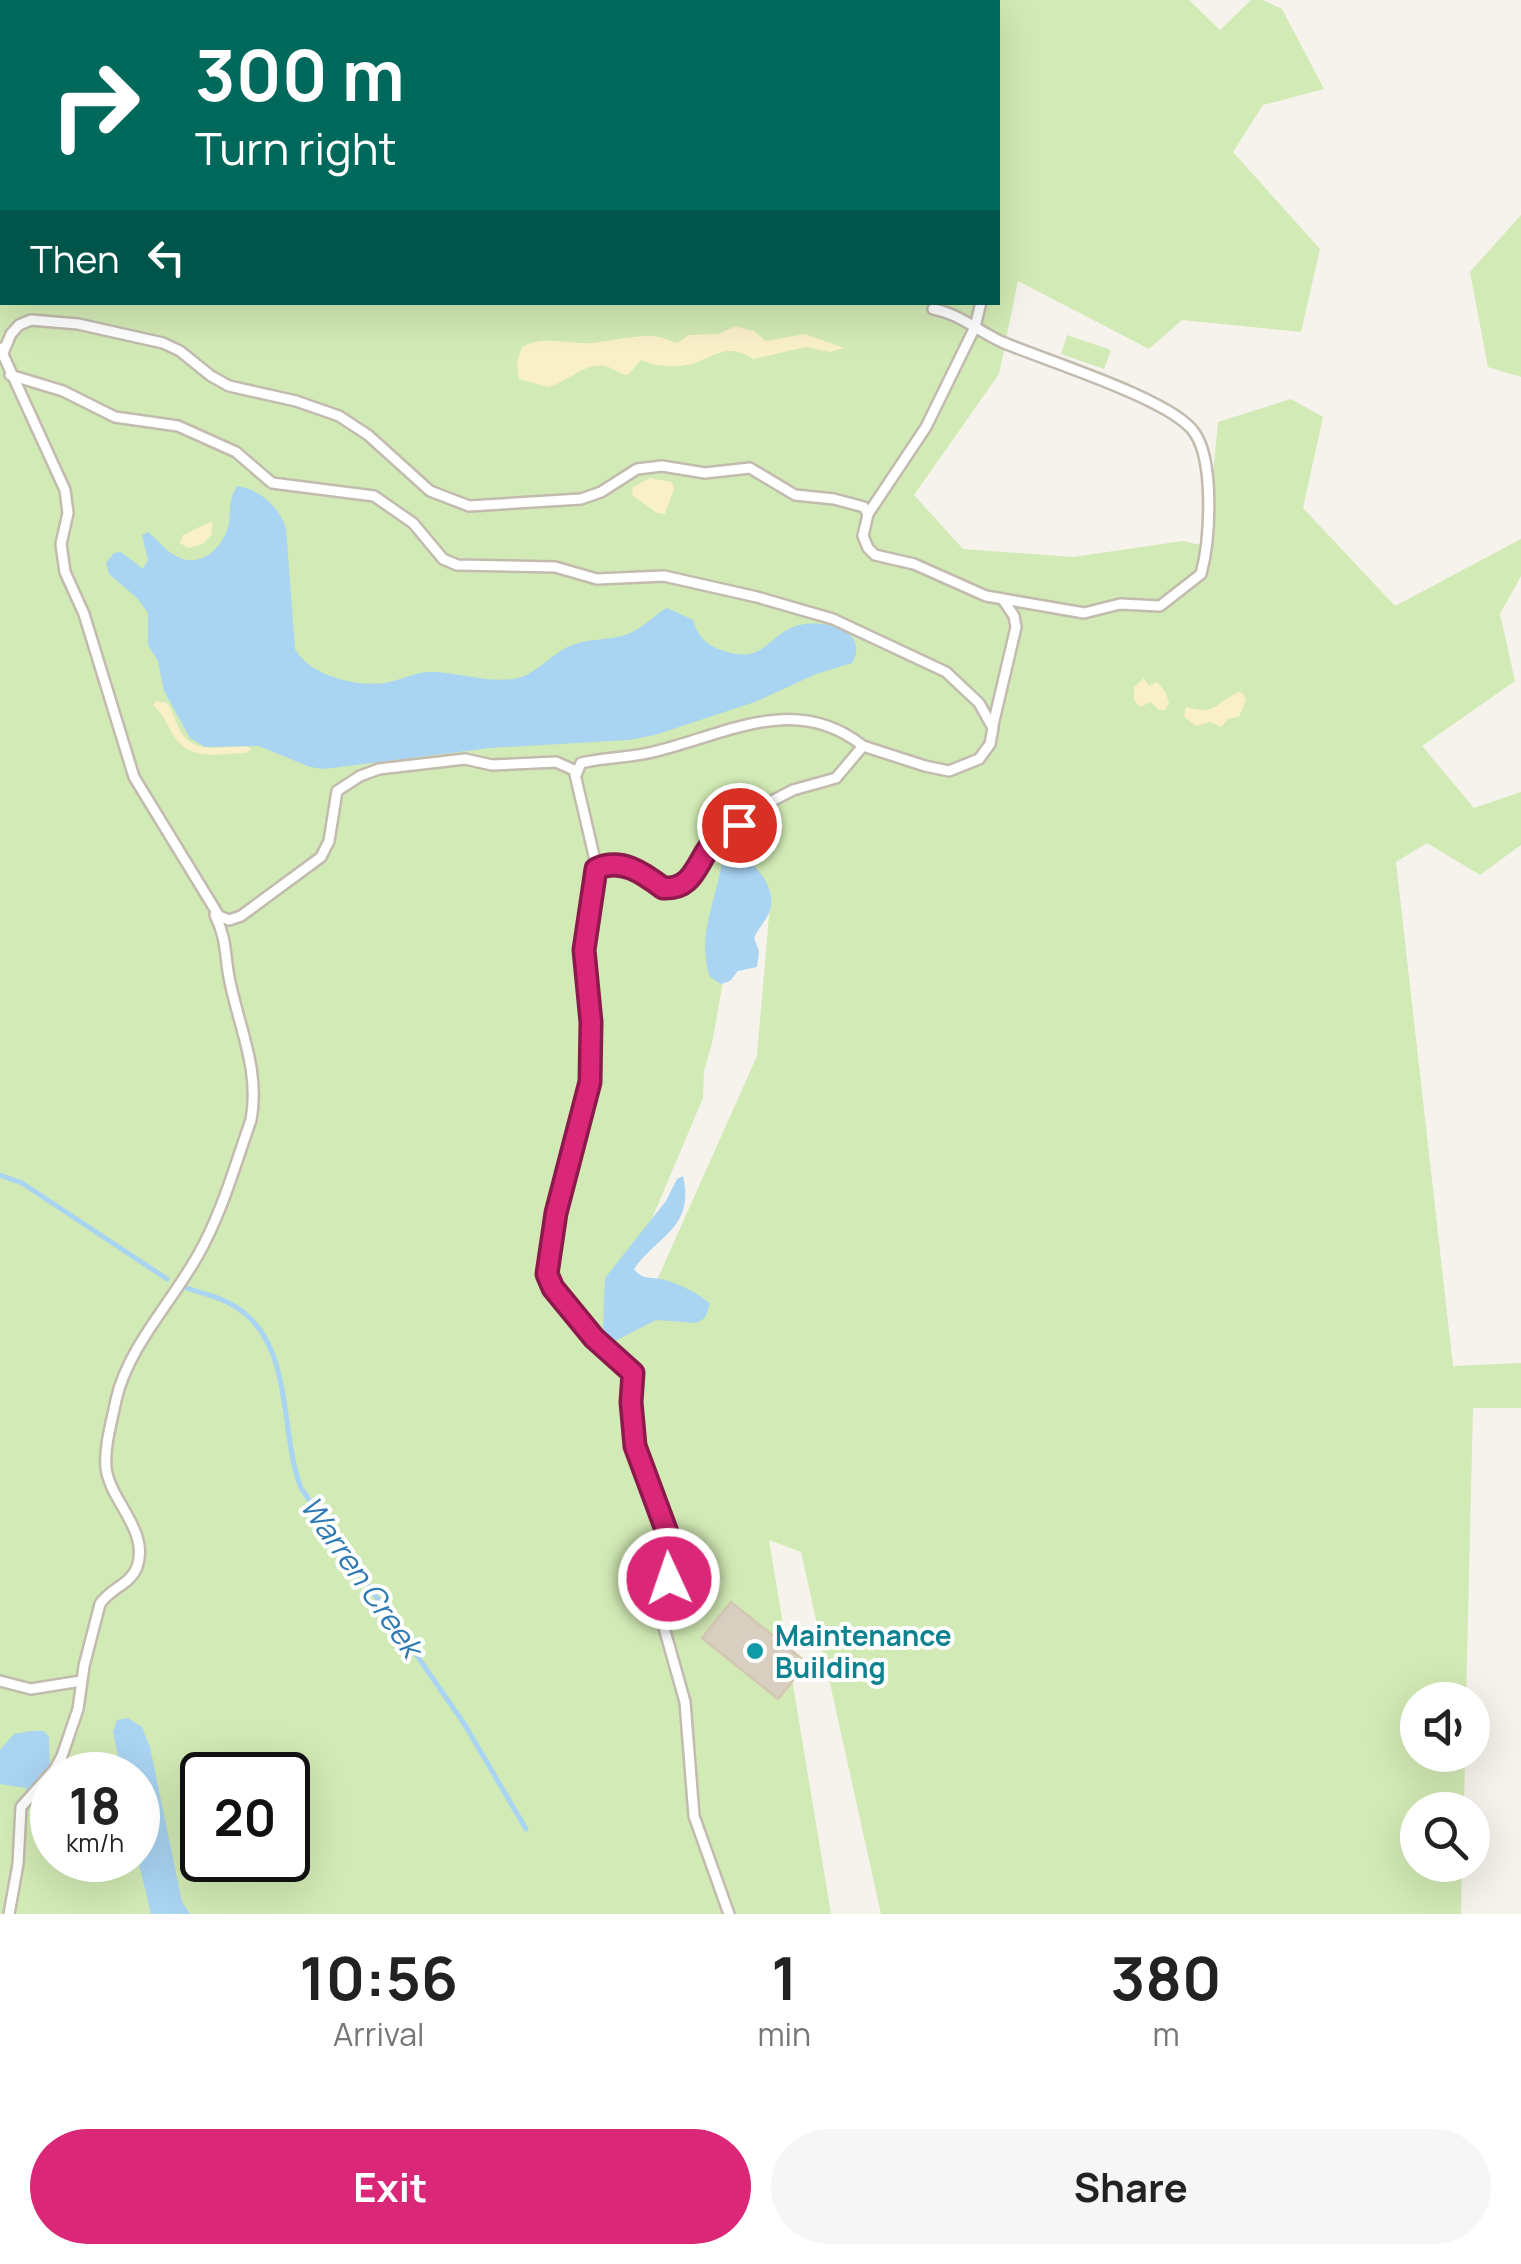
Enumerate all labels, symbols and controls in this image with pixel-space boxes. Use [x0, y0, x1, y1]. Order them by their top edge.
text: 300 m [195, 26, 405, 122]
icon: right [30, 40, 160, 170]
text: Turn right [195, 117, 396, 179]
icon: left [139, 230, 194, 285]
text: Then [30, 232, 119, 284]
pin [697, 783, 782, 868]
icon: arrive [712, 798, 767, 853]
water label: Warren Creek [291, 1487, 435, 1668]
position arrow [617, 1527, 721, 1631]
place label: Maintenance Building [775, 1616, 952, 1686]
marker: Maintenance Building [744, 1640, 766, 1662]
map controls [1400, 1682, 1490, 1882]
button: sound [1400, 1682, 1490, 1772]
speed limit sign: 20 [180, 1752, 310, 1882]
text: 18 [69, 1771, 121, 1839]
button: search [1400, 1792, 1490, 1882]
text: km/h [66, 1825, 124, 1860]
text: 10:56 [299, 1936, 458, 2018]
text: 1 [771, 1936, 797, 2018]
text: 380 [1110, 1936, 1222, 2018]
text: Arrival [333, 2012, 424, 2056]
text: min [757, 2012, 811, 2056]
text: m [1152, 2012, 1180, 2056]
button: Exit [30, 2129, 751, 2244]
button: Share [771, 2129, 1491, 2244]

